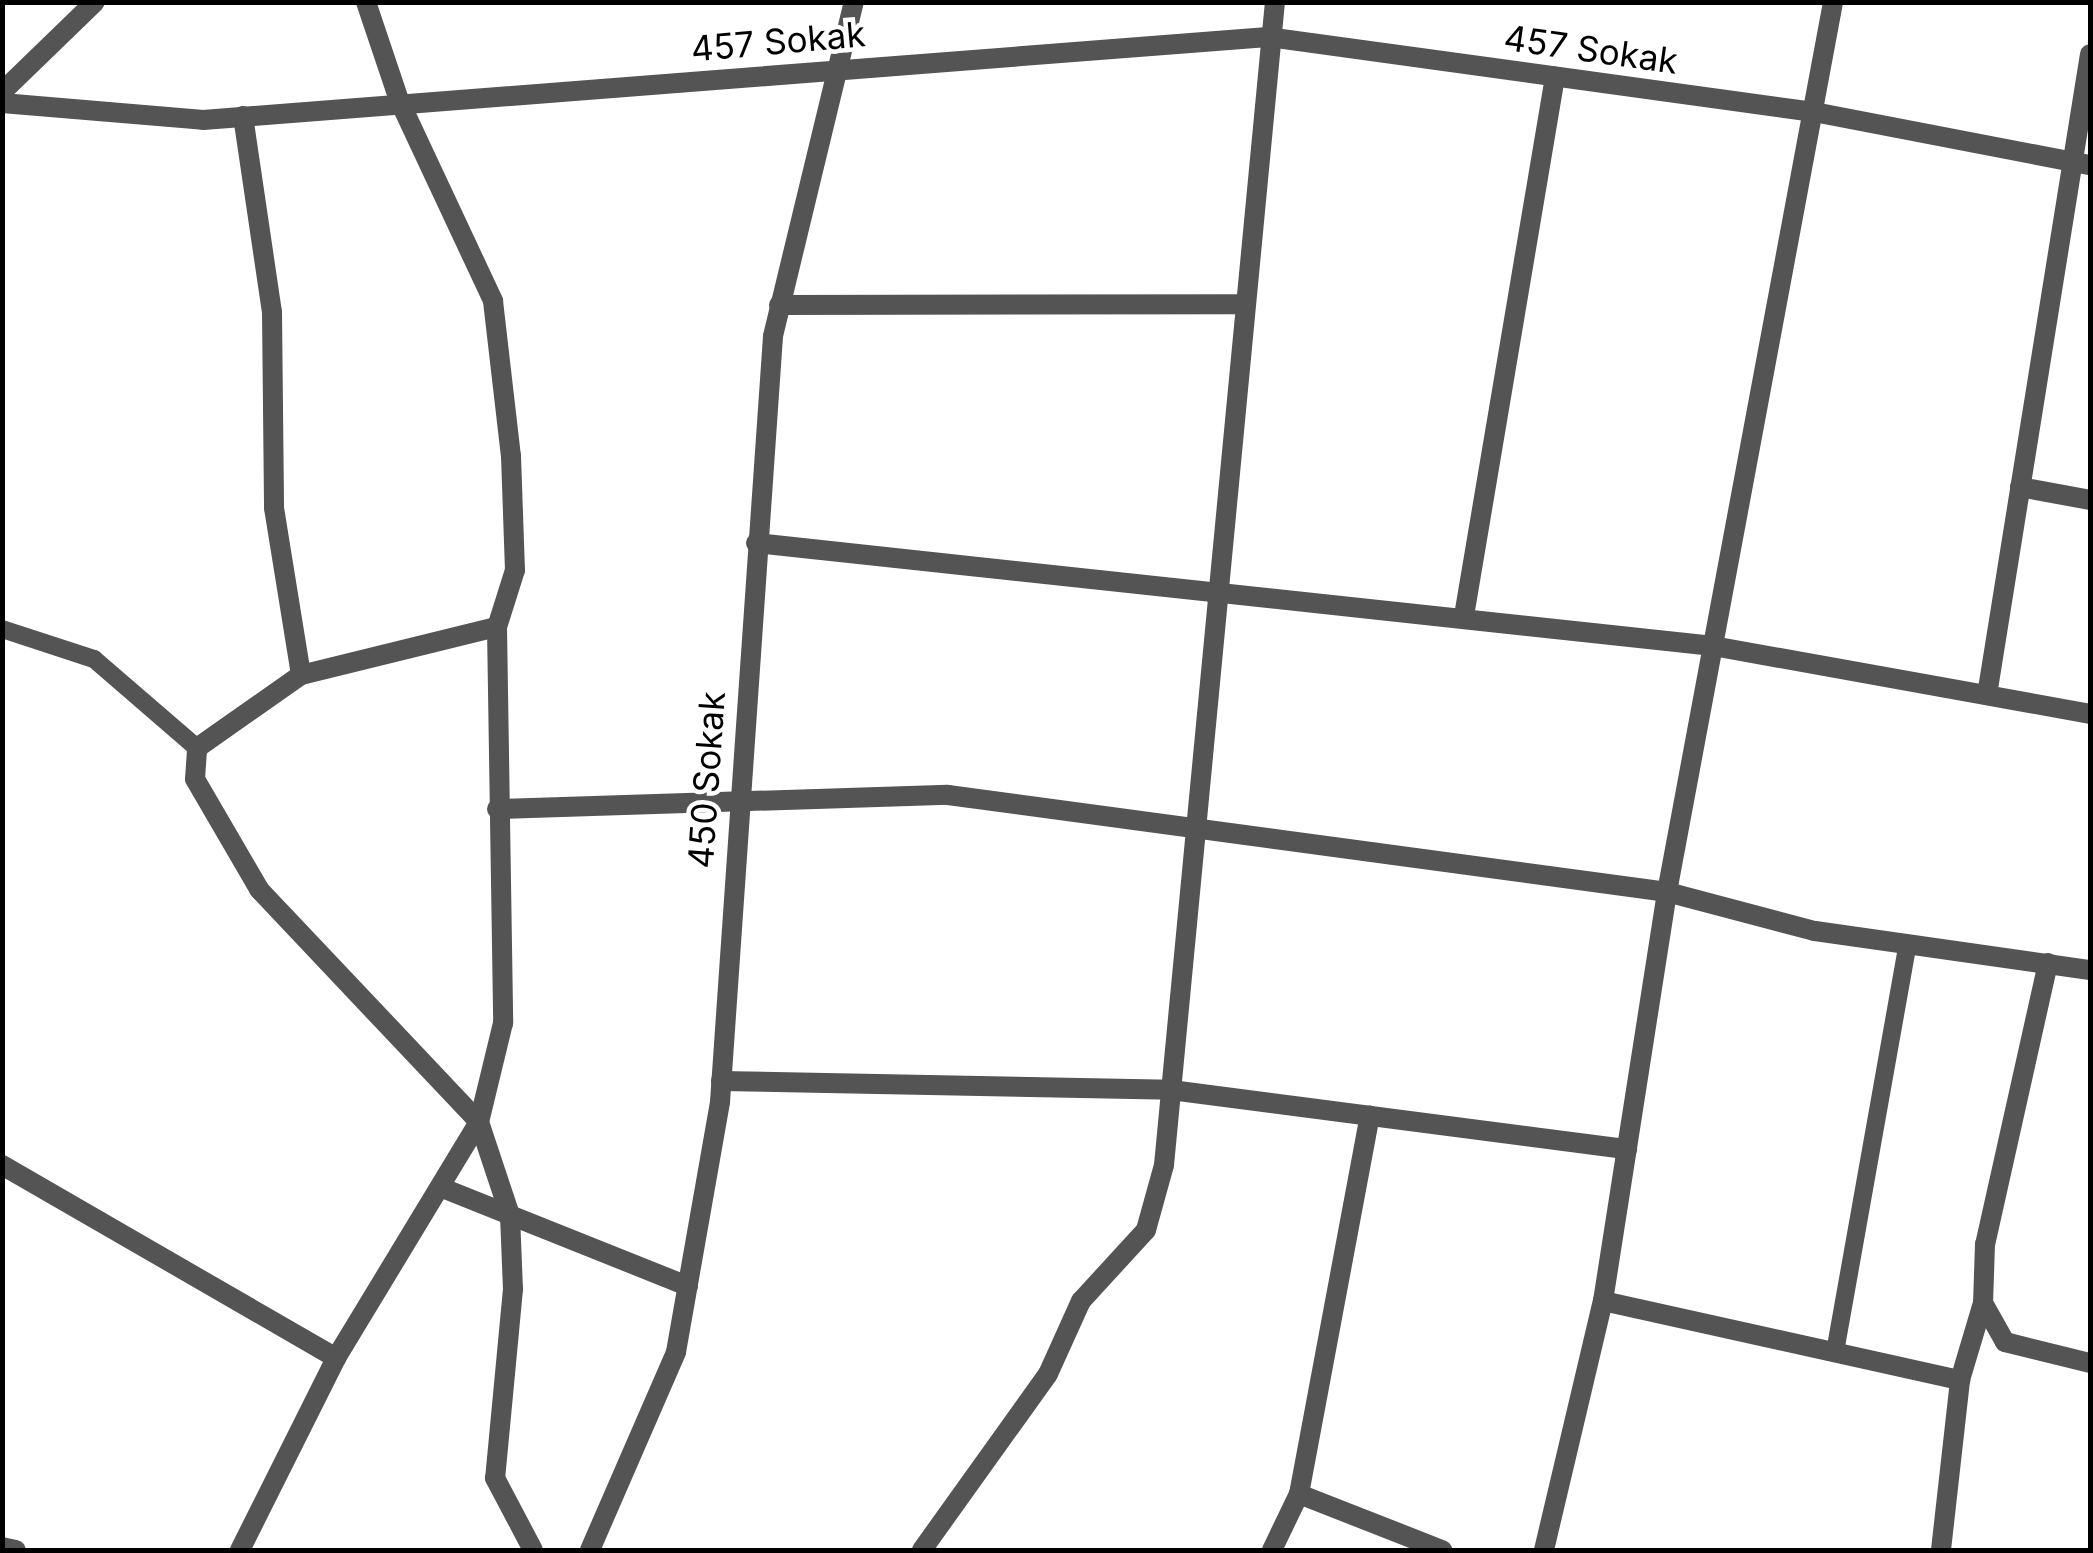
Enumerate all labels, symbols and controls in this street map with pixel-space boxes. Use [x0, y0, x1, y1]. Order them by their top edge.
street label: 457 Sokak [689, 12, 867, 70]
street label: 457 Sokak [1501, 16, 1681, 82]
street label: 450 Sokak [679, 690, 733, 870]

